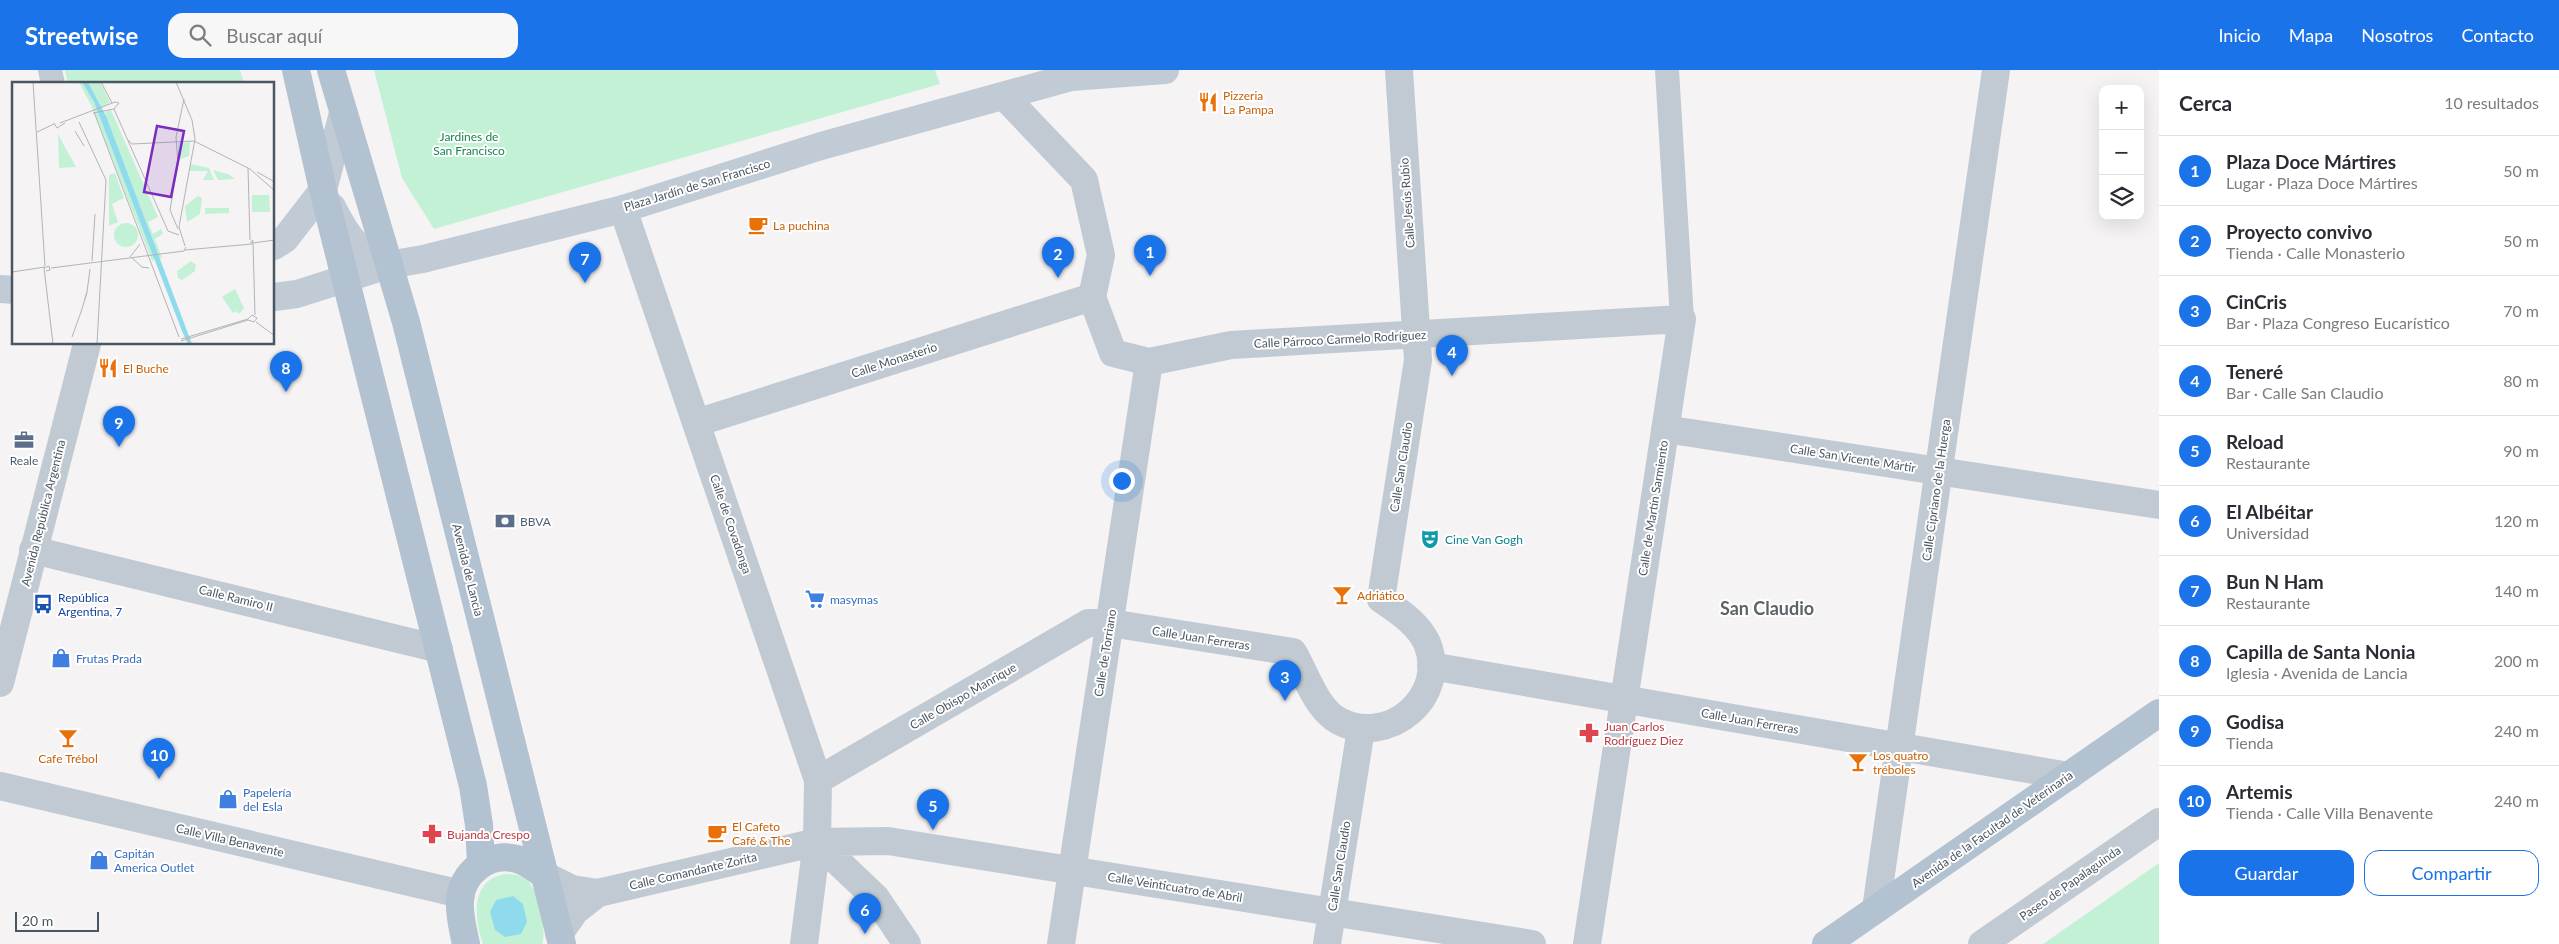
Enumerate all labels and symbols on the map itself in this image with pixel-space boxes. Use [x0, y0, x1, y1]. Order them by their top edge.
inset map [12, 82, 275, 345]
place label: Pizzeria La Pampa [1223, 88, 1274, 117]
restaurant icon: Pizzeria La Pampa [1197, 91, 1219, 113]
park label: Jardines de San Francisco [433, 129, 505, 158]
street label: Plaza Jardín de San Francisco [622, 156, 772, 214]
street label: Calle Jesús Rubio [1396, 157, 1418, 249]
cafe icon: La puchina [747, 214, 769, 236]
place label: La puchina [773, 218, 830, 233]
pin: 1 [1134, 235, 1166, 276]
pin: 2 [1042, 237, 1074, 278]
pin: 7 [569, 242, 601, 283]
street label: Calle Párroco Carmelo Rodríguez [1253, 327, 1427, 351]
pin: 4 [1436, 335, 1468, 376]
street label: Calle Monasterio [849, 339, 939, 381]
pin: 8 [270, 351, 302, 392]
restaurant icon: El Buche [97, 357, 119, 379]
place label: El Buche [123, 361, 169, 376]
pin: 9 [103, 406, 135, 447]
street label: Calle Cipriano de la Huerga [1919, 418, 1953, 562]
street label: Calle San Claudio [1386, 421, 1416, 513]
office icon: Reale [13, 429, 35, 451]
street label: Avenida República Argentina [18, 438, 68, 588]
street label: Calle de Martín Sarmiento [1635, 439, 1671, 577]
street label: Calle San Vicente Mártir [1789, 441, 1918, 475]
place label: Reale [10, 453, 38, 468]
your location [1109, 468, 1135, 494]
street label: Calle de Covadonga [707, 472, 755, 576]
bank icon: BBVA [494, 510, 516, 532]
place label: BBVA [520, 514, 552, 529]
street label: Avenida de Lancia [449, 522, 487, 618]
theatre icon: Cine Van Gogh [1419, 528, 1441, 550]
place label: Cine Van Gogh [1445, 532, 1523, 547]
street label: Calle Ramiro II [197, 582, 275, 614]
bar icon: Adriático [1331, 584, 1353, 606]
supermarket icon: masymas [804, 588, 826, 610]
place label: Adriático [1357, 588, 1405, 603]
place label: República Argentina, 7 [58, 590, 122, 619]
place label: masymas [830, 592, 878, 607]
bus stop icon: República Argentina, 7 [32, 593, 54, 615]
district label: San Claudio [1720, 597, 1814, 619]
street label: Calle de Torriano [1091, 608, 1119, 698]
street label: Calle Juan Ferreras [1151, 623, 1251, 653]
shop icon: Frutas Prada [50, 647, 72, 669]
place label: Frutas Prada [76, 651, 142, 666]
street label: Calle Obispo Manrique [907, 659, 1019, 733]
pin: 3 [1269, 660, 1301, 701]
street label: Calle Juan Ferreras [1700, 705, 1800, 737]
place label: Juan Carlos Rodríguez Diez [1604, 719, 1684, 748]
pharmacy icon: Juan Carlos Rodríguez Diez [1578, 722, 1600, 744]
bar icon: Cafe Trébol [57, 727, 79, 749]
pin: 10 [143, 738, 175, 779]
place label: Los quatro tréboles [1873, 748, 1929, 777]
place label: Cafe Trébol [38, 751, 98, 766]
bar icon: Los quatro tréboles [1847, 751, 1869, 773]
street label: Avenida de la Facultad de Veterinaria [1908, 767, 2076, 891]
place label: Papelería del Esla [243, 785, 291, 814]
shop icon: Papelería del Esla [217, 788, 239, 810]
pin: 5 [917, 789, 949, 830]
place label: El Cafeto Café & The [732, 819, 791, 848]
street label: Calle Villa Benavente [175, 820, 285, 860]
street label: Calle San Claudio [1324, 820, 1354, 912]
cafe icon: El Cafeto Café & The [706, 822, 728, 844]
pharmacy icon: Bujanda Crespo [421, 823, 443, 845]
place label: Bujanda Crespo [447, 827, 530, 842]
street label: Paseo de Papalaguinda [2016, 842, 2124, 924]
place label: Capitán America Outlet [114, 846, 195, 875]
shop icon: Capitán America Outlet [88, 849, 110, 871]
street label: Calle Comandante Zorita [628, 849, 758, 893]
street label: Calle Veinticuatro de Abril [1107, 869, 1243, 905]
pin: 6 [849, 893, 881, 934]
scale bar [15, 909, 99, 932]

